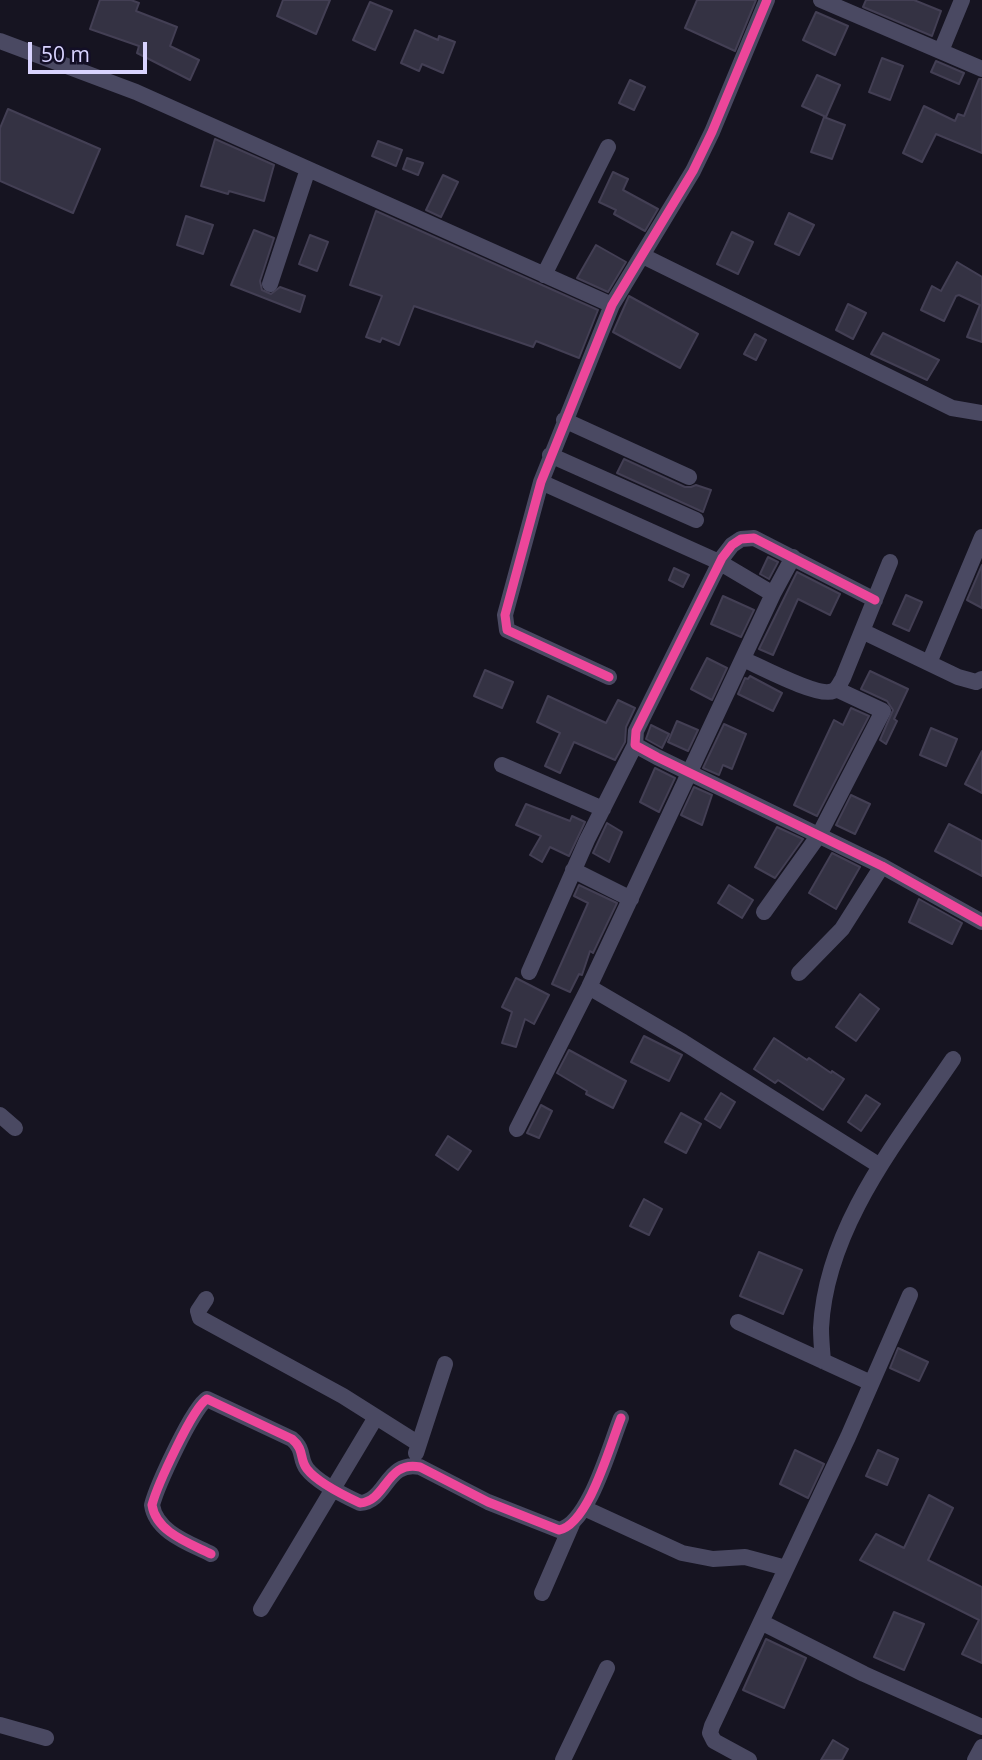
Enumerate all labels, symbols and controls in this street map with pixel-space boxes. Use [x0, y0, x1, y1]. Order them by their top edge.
scale bar [32, 28, 150, 72]
text: 50 m [41, 40, 90, 68]

